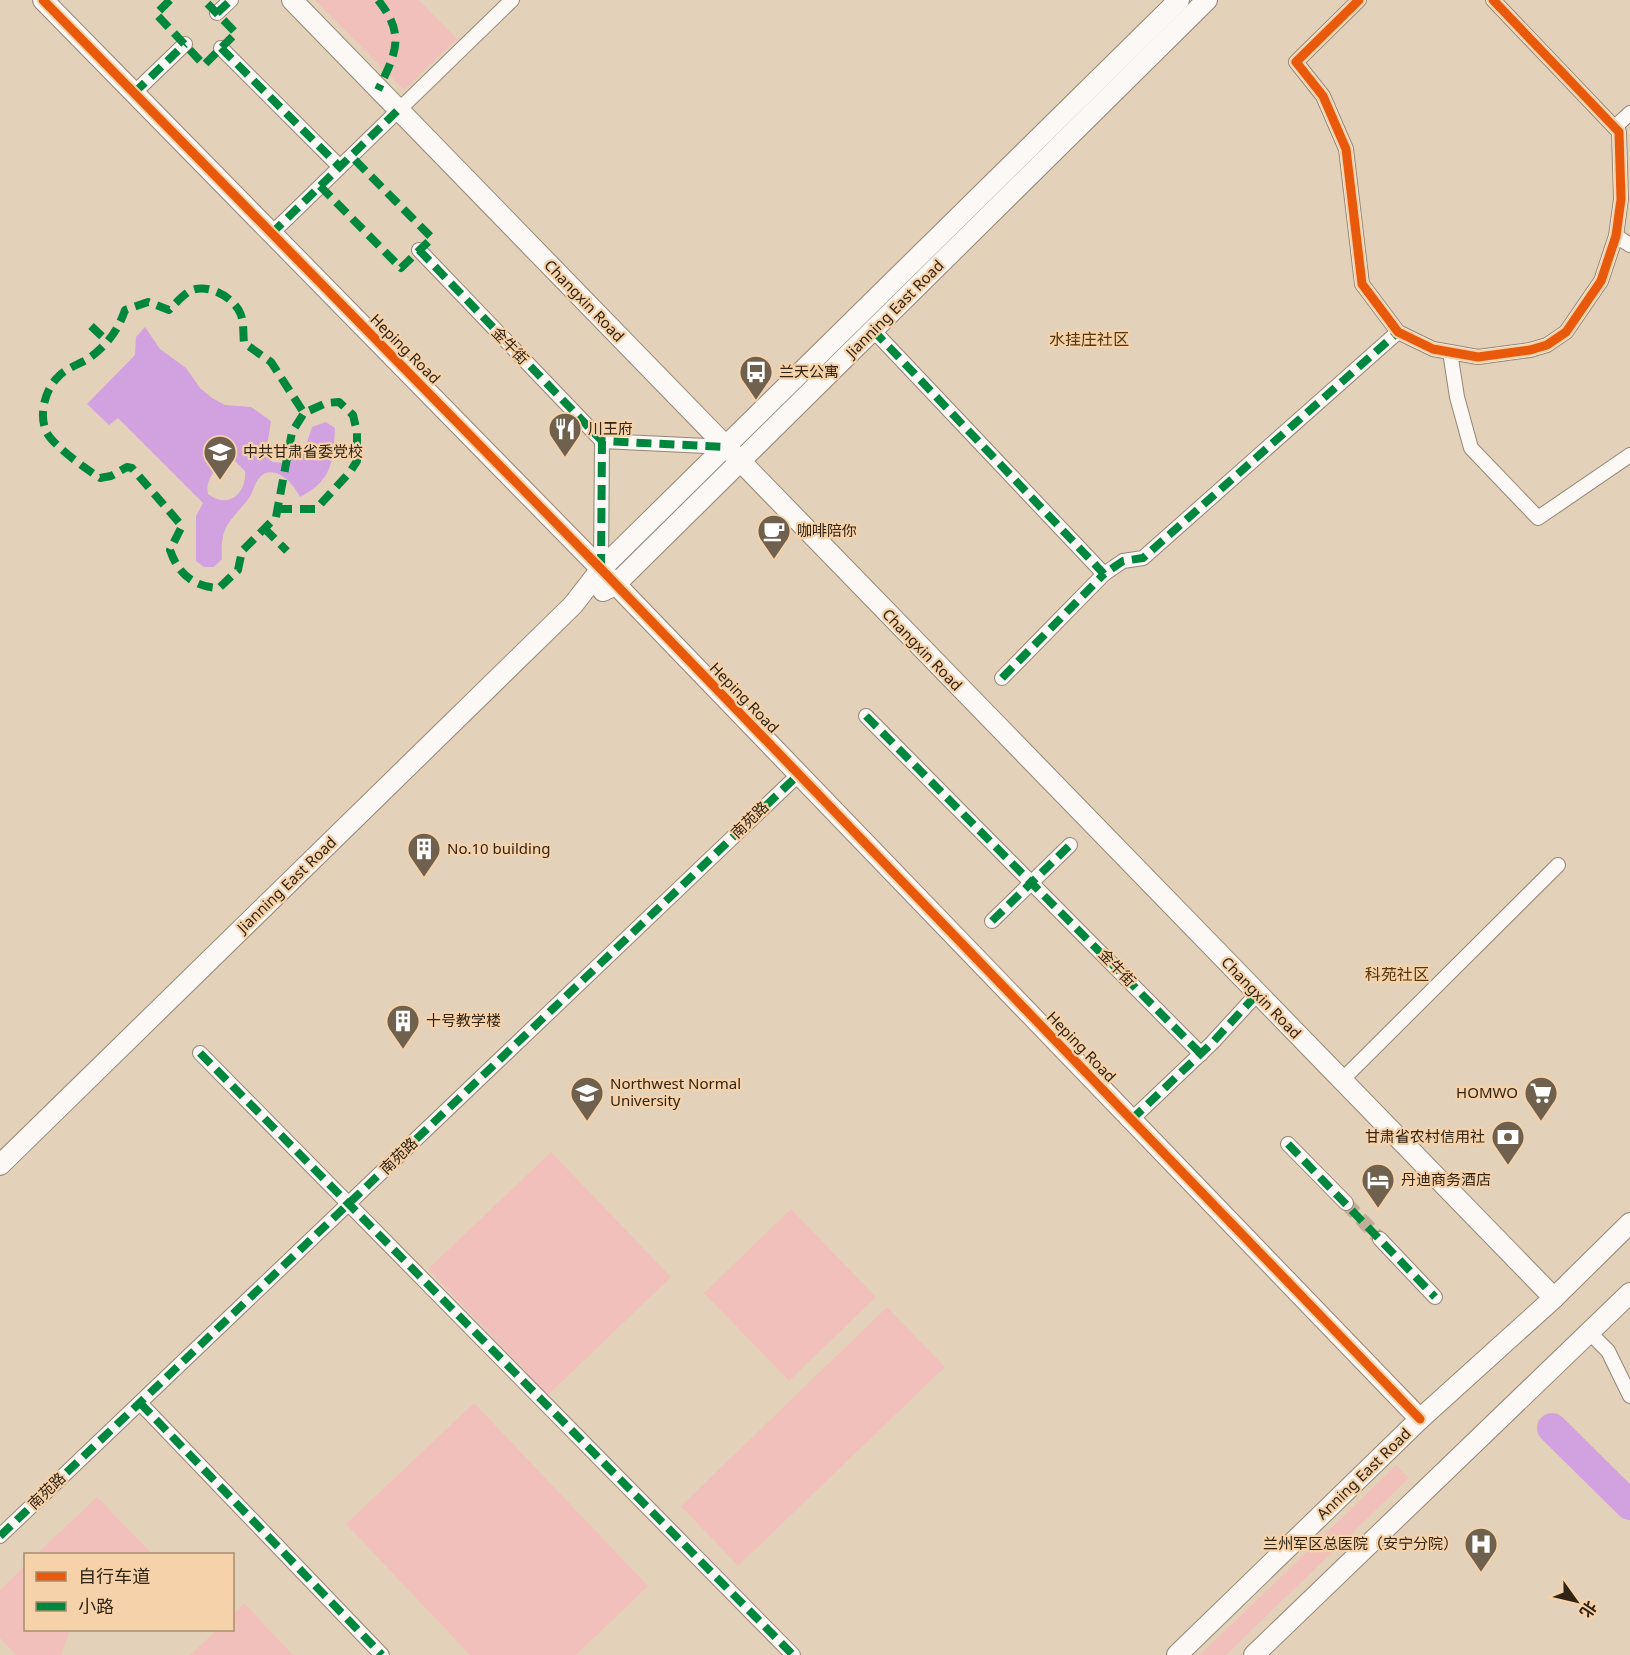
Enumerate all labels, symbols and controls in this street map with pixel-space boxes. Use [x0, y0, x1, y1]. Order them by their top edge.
street label: Changxin Road [540, 255, 629, 346]
street label: Jianning East Road [840, 255, 948, 363]
street label: Heping Road [366, 309, 445, 388]
street label: 金牛街 [488, 322, 534, 368]
district label: 水挂庄社区 [1049, 328, 1129, 350]
bus stop icon: 兰天公寓 [738, 354, 774, 401]
place label: 兰天公寓 [779, 361, 839, 381]
restaurant icon: 川王府 [547, 411, 583, 458]
place label: 川王府 [588, 418, 633, 438]
school or university icon: 中共甘肃省委党校 [202, 434, 238, 481]
place label: 中共甘肃省委党校 [243, 441, 363, 461]
cafe icon: 咖啡陪你 [756, 513, 792, 560]
place label: 咖啡陪你 [797, 520, 857, 540]
street label: Changxin Road [878, 604, 967, 695]
street label: Heping Road [706, 658, 784, 737]
street label: 南苑路 [726, 796, 772, 842]
building icon: No.10 building [406, 831, 442, 878]
street label: Jianning East Road [231, 832, 340, 938]
place label: No.10 building [447, 838, 550, 858]
street label: 金牛街 [1095, 944, 1141, 990]
street label: Changxin Road [1217, 952, 1306, 1043]
district label: 科苑社区 [1365, 963, 1429, 985]
building icon: 十号教学楼 [385, 1003, 421, 1050]
street label: Heping Road [1043, 1007, 1121, 1086]
place label: 十号教学楼 [426, 1010, 501, 1030]
place label: Northwest Normal University [610, 1073, 741, 1110]
school or university icon: Northwest Normal University [569, 1075, 605, 1122]
supermarket icon: HOMWO [1523, 1075, 1559, 1122]
place label: HOMWO [1456, 1082, 1518, 1102]
bank icon: 甘肃省农村信用社 [1490, 1119, 1526, 1166]
place label: 甘肃省农村信用社 [1365, 1126, 1485, 1146]
street label: 南苑路 [375, 1132, 421, 1178]
hotel icon: 丹迪商务酒店 [1360, 1162, 1396, 1209]
place label: 丹迪商务酒店 [1401, 1169, 1491, 1189]
street label: Anning East Road [1312, 1423, 1415, 1523]
street label: 南苑路 [23, 1467, 69, 1513]
hospital icon: 兰州军区总医院（安宁分院） [1463, 1526, 1499, 1573]
place label: 兰州军区总医院（安宁分院） [1263, 1533, 1458, 1553]
legend [24, 1553, 234, 1631]
text: 自行车道 [78, 1564, 150, 1588]
north arrow [1546, 1571, 1606, 1631]
text: 小路 [78, 1594, 114, 1618]
text: 北 [1575, 1597, 1602, 1622]

